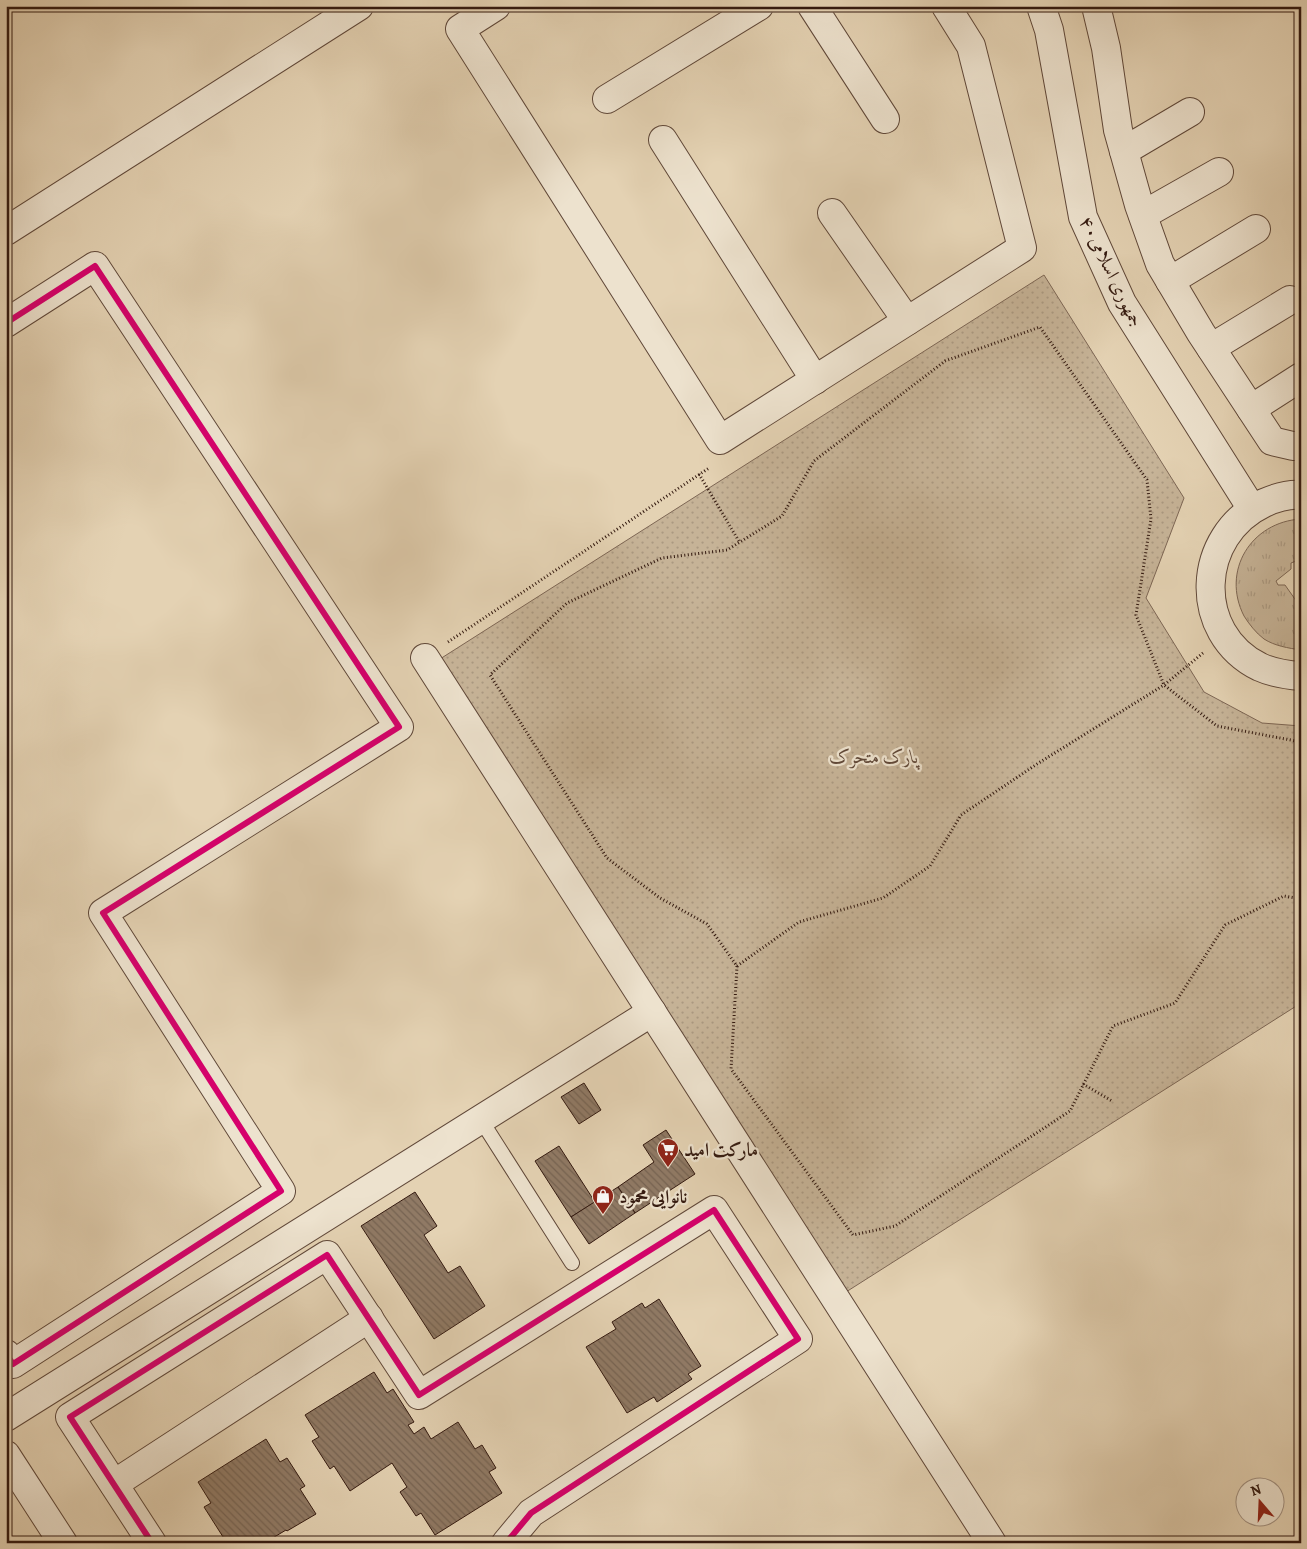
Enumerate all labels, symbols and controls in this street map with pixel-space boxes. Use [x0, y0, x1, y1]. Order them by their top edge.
street label: جمهوری اسلامی۴۰ [1073, 212, 1149, 331]
park label: پارک متحرک [829, 744, 920, 770]
supermarket icon: مارکت امید [656, 1137, 680, 1168]
place label: مارکت امید [684, 1137, 758, 1163]
shop icon: نانوایی محمود [591, 1184, 615, 1215]
place label: نانوایی محمود [619, 1184, 688, 1210]
north arrow [1234, 1476, 1284, 1526]
text: N [1248, 1480, 1264, 1501]

